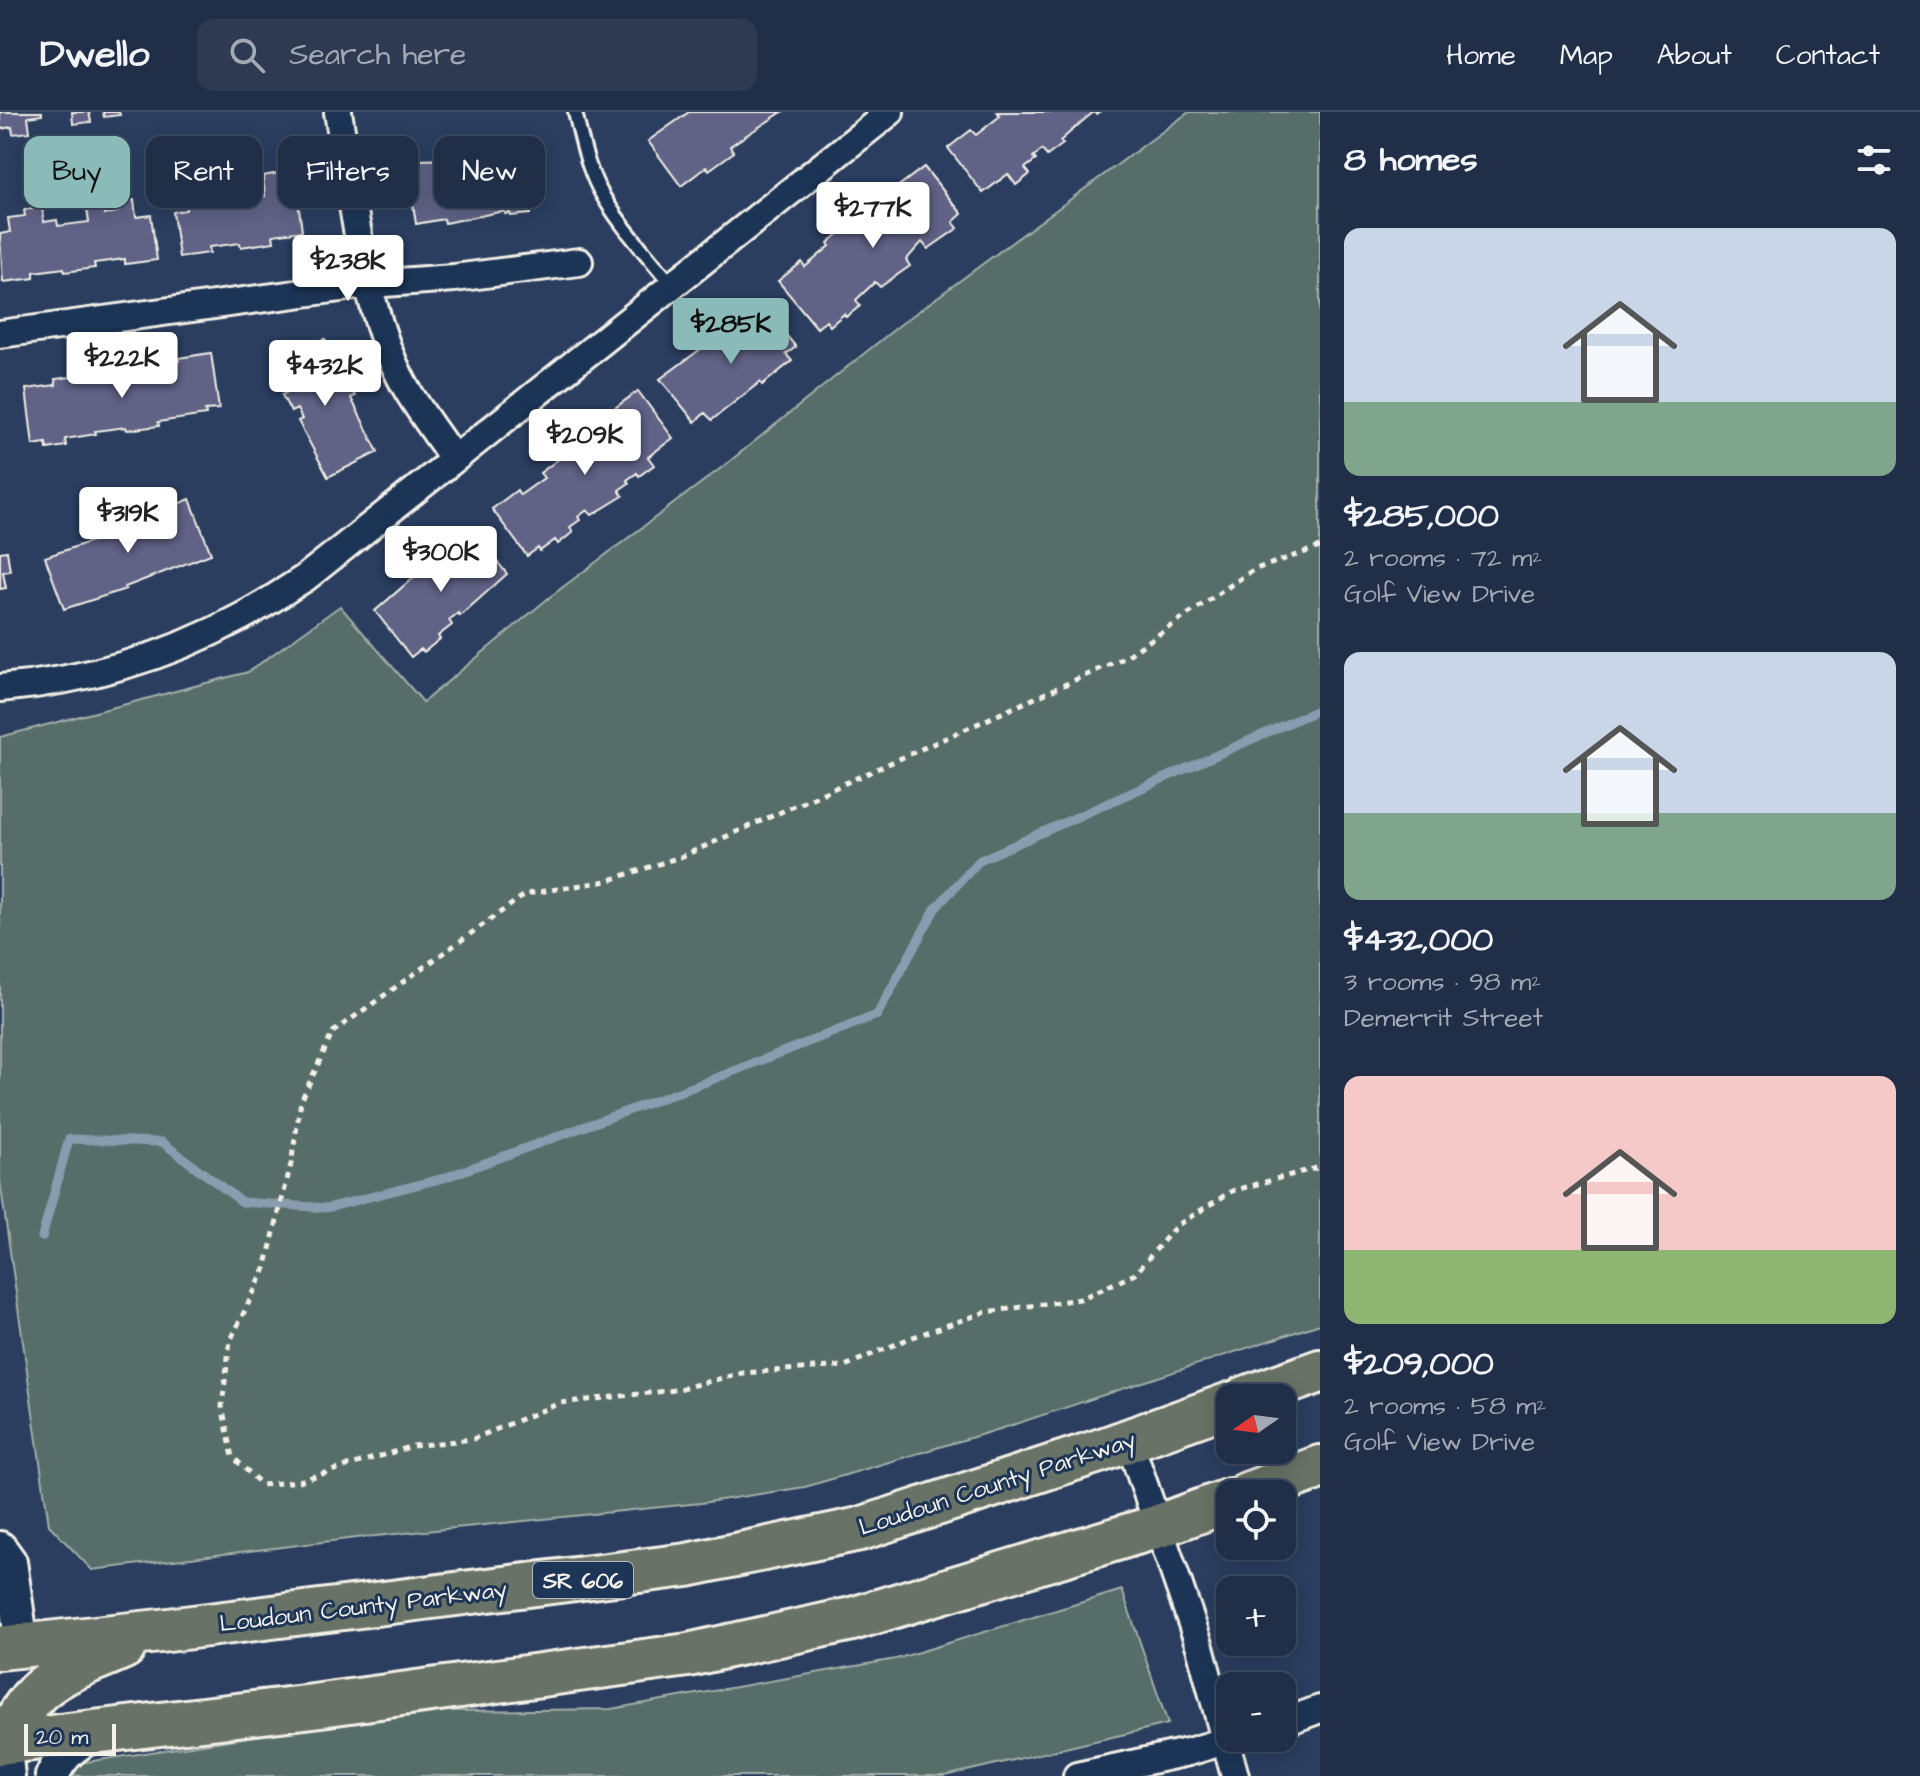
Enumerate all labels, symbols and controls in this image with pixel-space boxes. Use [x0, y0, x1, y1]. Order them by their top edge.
search box [197, 19, 757, 91]
text: Dwello [40, 29, 149, 81]
icon: search [225, 33, 269, 77]
text: Search here [289, 34, 466, 76]
text: Home [1446, 36, 1516, 75]
text: Map [1560, 36, 1613, 75]
text: About [1657, 36, 1732, 75]
text: Contact [1776, 36, 1880, 75]
chip: Buy [24, 136, 130, 208]
chip: Rent [146, 136, 262, 208]
chip: Filters [278, 136, 418, 208]
chip: New [434, 136, 545, 208]
text: 8 homes [1344, 136, 1478, 184]
icon: filters [1852, 138, 1896, 182]
pin: $277K [817, 182, 929, 250]
text: $277K [834, 190, 912, 226]
pin: $238K [292, 235, 404, 303]
text: $238K [310, 243, 386, 279]
icon: home [1548, 280, 1692, 424]
pin: $285K [675, 298, 787, 366]
text: $285K [691, 306, 771, 342]
pin: $222K [66, 332, 178, 400]
text: $222K [85, 340, 159, 376]
pin: $432K [269, 340, 381, 408]
text: $432K [287, 348, 363, 384]
pin: $209K [529, 409, 641, 477]
text: $209K [547, 417, 623, 453]
pin: $319K [72, 487, 184, 555]
text: $285,000 [1344, 492, 1499, 540]
text: $319K [97, 495, 159, 531]
pin: $300K [385, 526, 497, 594]
text: $300K [403, 534, 479, 570]
text: 2 rooms · 72 m² [1344, 540, 1542, 576]
text: Golf View Drive [1344, 576, 1535, 612]
icon: home [1548, 704, 1692, 848]
text: $432,000 [1344, 916, 1493, 964]
text: 3 rooms · 98 m² [1344, 964, 1541, 1000]
text: Demerrit Street [1344, 1000, 1543, 1036]
icon: home [1548, 1128, 1692, 1272]
text: $209,000 [1344, 1340, 1494, 1388]
north arrow [1216, 1384, 1296, 1464]
map controls [1216, 1384, 1296, 1752]
text: 2 rooms · 58 m² [1344, 1388, 1546, 1424]
street label: Loudoun County Parkway [854, 1423, 1140, 1546]
text: Golf View Drive [1344, 1424, 1535, 1460]
button: locate [1216, 1480, 1296, 1560]
road number: SR 606 [533, 1562, 633, 1598]
street label: Loudoun County Parkway [217, 1572, 509, 1642]
button: + [1216, 1576, 1296, 1656]
button: − [1216, 1672, 1296, 1752]
scale bar [24, 1720, 116, 1756]
text: 20 m [36, 1722, 88, 1753]

